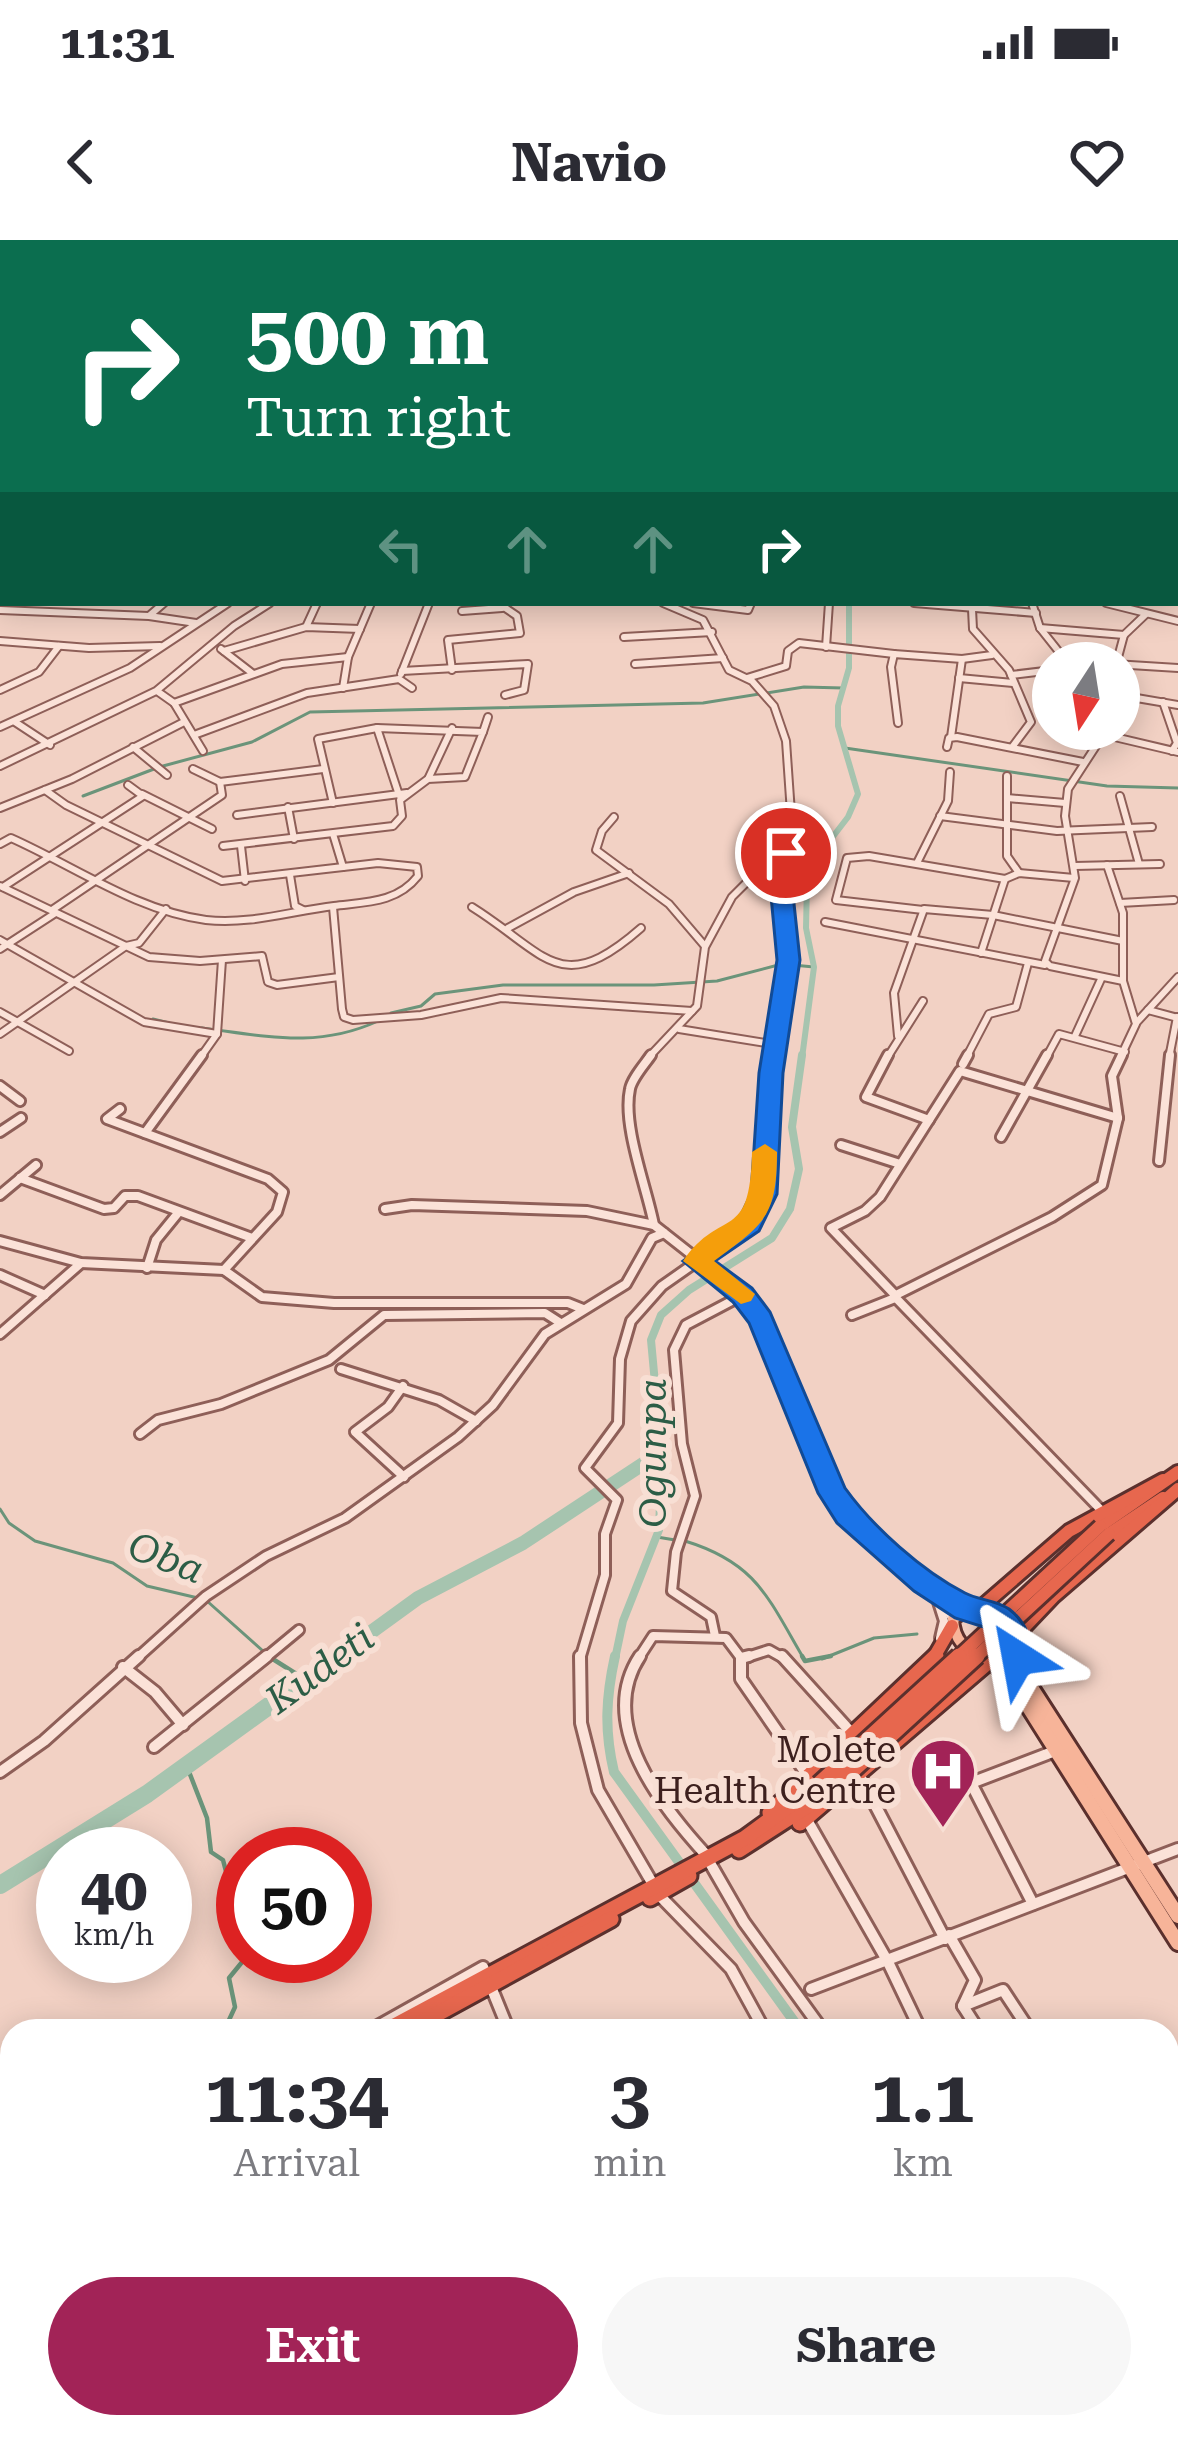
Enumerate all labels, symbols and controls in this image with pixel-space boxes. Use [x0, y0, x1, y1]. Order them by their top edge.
text: 11:31 [60, 16, 175, 69]
icon: back [48, 129, 114, 195]
icon: heart [1064, 129, 1130, 195]
text: Navio [511, 131, 667, 194]
text: 500 m [246, 286, 489, 384]
icon: right [48, 288, 204, 444]
text: Turn right [246, 386, 511, 449]
icon: left [368, 516, 434, 582]
icon: ahead [494, 516, 560, 582]
icon: ahead [620, 516, 686, 582]
icon: right [746, 516, 812, 582]
north arrow [1032, 642, 1140, 750]
map controls [1032, 642, 1140, 750]
pin [735, 802, 837, 904]
icon: arrive [753, 820, 819, 886]
water label: Ogunpa [630, 1378, 676, 1528]
water label: Oba [122, 1523, 210, 1593]
position arrow [955, 1595, 1081, 1721]
water label: Kudeti [256, 1615, 383, 1724]
place label: Molete Health Centre [654, 1729, 896, 1812]
hospital icon: Molete Health Centre [908, 1736, 978, 1830]
speed limit sign: 50 [216, 1827, 372, 1983]
text: 40 [80, 1854, 148, 1925]
text: km/h [74, 1917, 154, 1952]
text: 11:34 [205, 2055, 389, 2140]
text: 3 [610, 2055, 650, 2140]
text: 1.1 [871, 2055, 974, 2140]
text: Arrival [233, 2140, 360, 2186]
text: min [593, 2140, 666, 2186]
text: km [893, 2140, 953, 2186]
button: Exit [48, 2277, 578, 2415]
button: Share [602, 2277, 1131, 2415]

